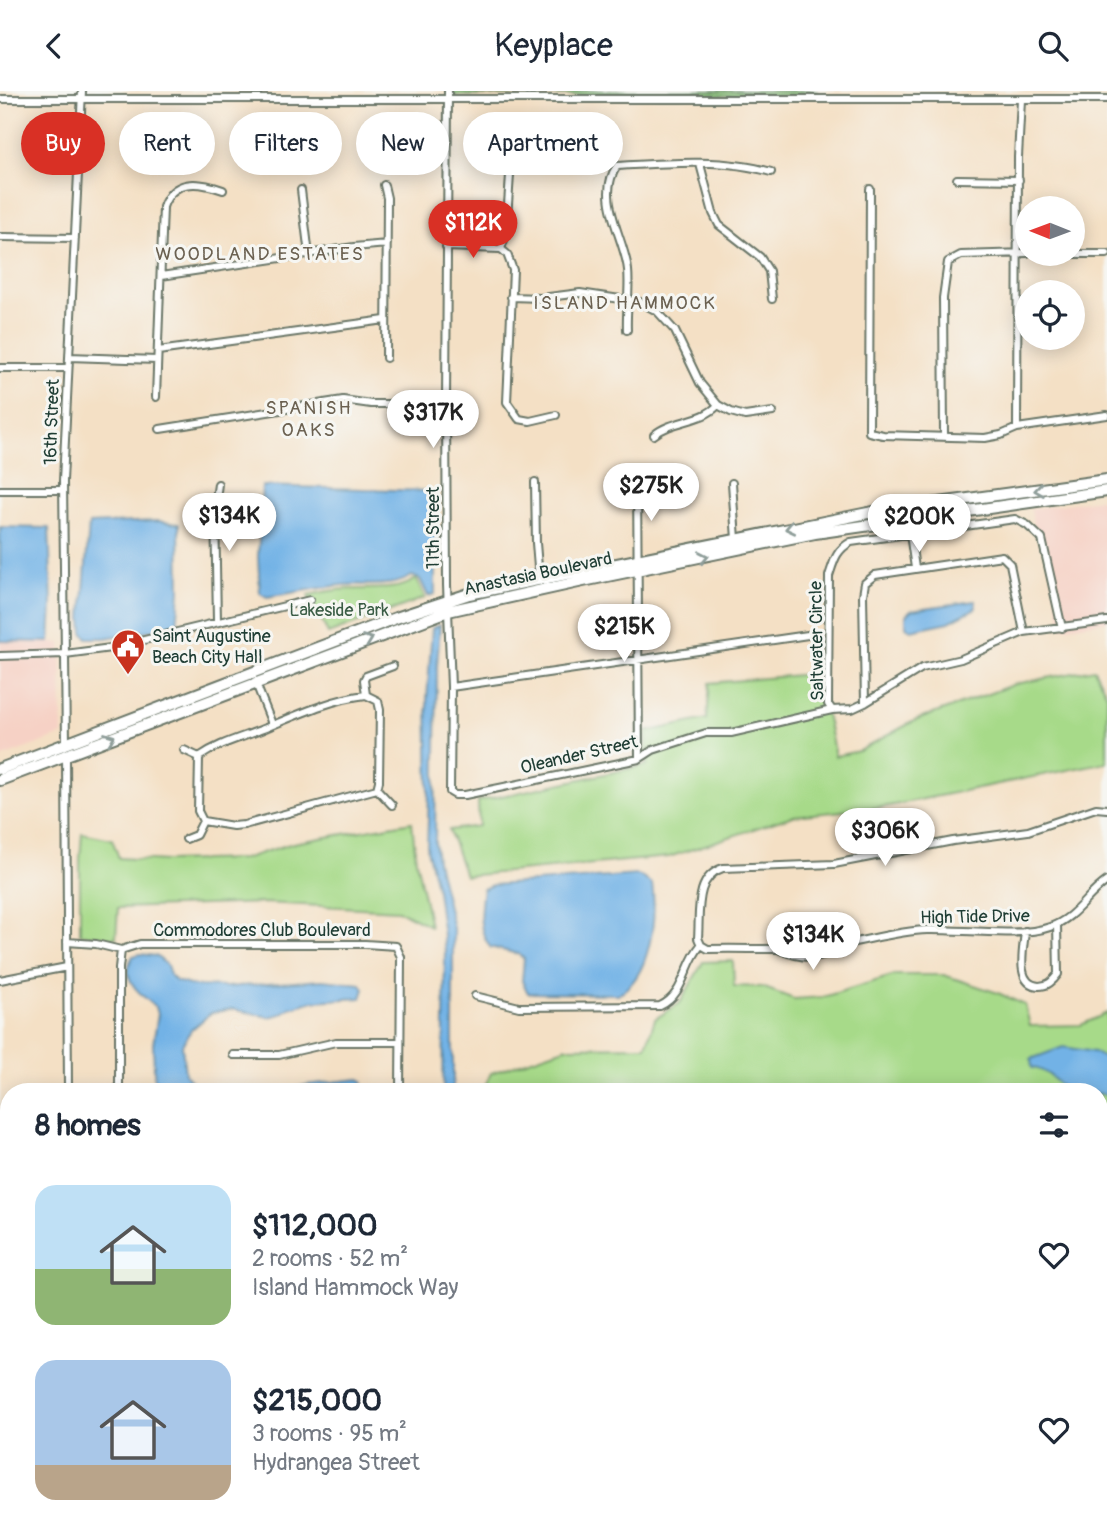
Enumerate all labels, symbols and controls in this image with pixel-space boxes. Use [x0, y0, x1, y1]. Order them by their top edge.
text: Keyplace [494, 26, 613, 66]
icon: back [35, 27, 73, 65]
icon: search [1034, 27, 1072, 65]
chip: Buy [21, 112, 105, 175]
chip: Rent [119, 112, 215, 175]
chip: Filters [229, 112, 342, 175]
chip: New [356, 112, 449, 175]
chip: Apartment [463, 112, 623, 175]
north arrow [1015, 196, 1085, 266]
map controls [1015, 196, 1085, 350]
pin: $112K [424, 201, 522, 260]
text: $112K [444, 208, 502, 237]
district label: WOODLAND ESTATES [155, 242, 365, 266]
button: locate [1015, 280, 1085, 350]
district label: ISLAND HAMMOCK [533, 291, 717, 315]
street label: 16th Street [39, 378, 65, 465]
pin: $317K [384, 391, 482, 450]
district label: SPANISH OAKS [265, 396, 353, 442]
text: $317K [403, 398, 463, 427]
pin: $275K [602, 463, 700, 523]
text: $275K [619, 471, 683, 500]
one-way arrow [1034, 482, 1045, 497]
street label: 11th Street [422, 486, 445, 569]
pin: $134K [180, 493, 278, 553]
pin: $200K [870, 495, 968, 554]
text: $134K [198, 501, 260, 530]
text: $200K [884, 502, 954, 531]
one-way arrow [784, 519, 796, 534]
street label: Anastasia Boulevard [462, 547, 614, 601]
one-way arrow [698, 550, 710, 565]
street label: Saltwater Circle [804, 581, 830, 701]
park label: Lakeside Park [289, 599, 389, 622]
pin: $215K [575, 605, 673, 664]
text: $215K [594, 612, 654, 641]
place label: Saint Augustine Beach City Hall [152, 625, 271, 669]
public building icon: Saint Augustine Beach City Hall [109, 627, 147, 676]
one-way arrow [362, 635, 374, 649]
street label: Oleander Street [518, 730, 641, 780]
one-way arrow [103, 733, 115, 747]
pin: $306K [836, 809, 934, 868]
text: $306K [851, 816, 919, 845]
street label: High Tide Drive [920, 905, 1030, 929]
pin: $134K [764, 913, 862, 972]
street label: Commodores Club Boulevard [153, 919, 371, 942]
text: $134K [782, 920, 844, 949]
icon: filters [1035, 1106, 1073, 1144]
text: 8 homes [35, 1107, 141, 1144]
text: $112,000 [252, 1207, 378, 1244]
icon: home [91, 1213, 175, 1297]
icon: heart [1035, 1236, 1073, 1274]
text: 2 rooms · 52 m² [252, 1244, 408, 1273]
text: Island Hammock Way [252, 1273, 458, 1302]
text: $215,000 [252, 1382, 382, 1419]
icon: home [91, 1388, 175, 1472]
icon: heart [1035, 1411, 1073, 1449]
text: 3 rooms · 95 m² [252, 1419, 407, 1448]
text: Hydrangea Street [252, 1448, 420, 1477]

